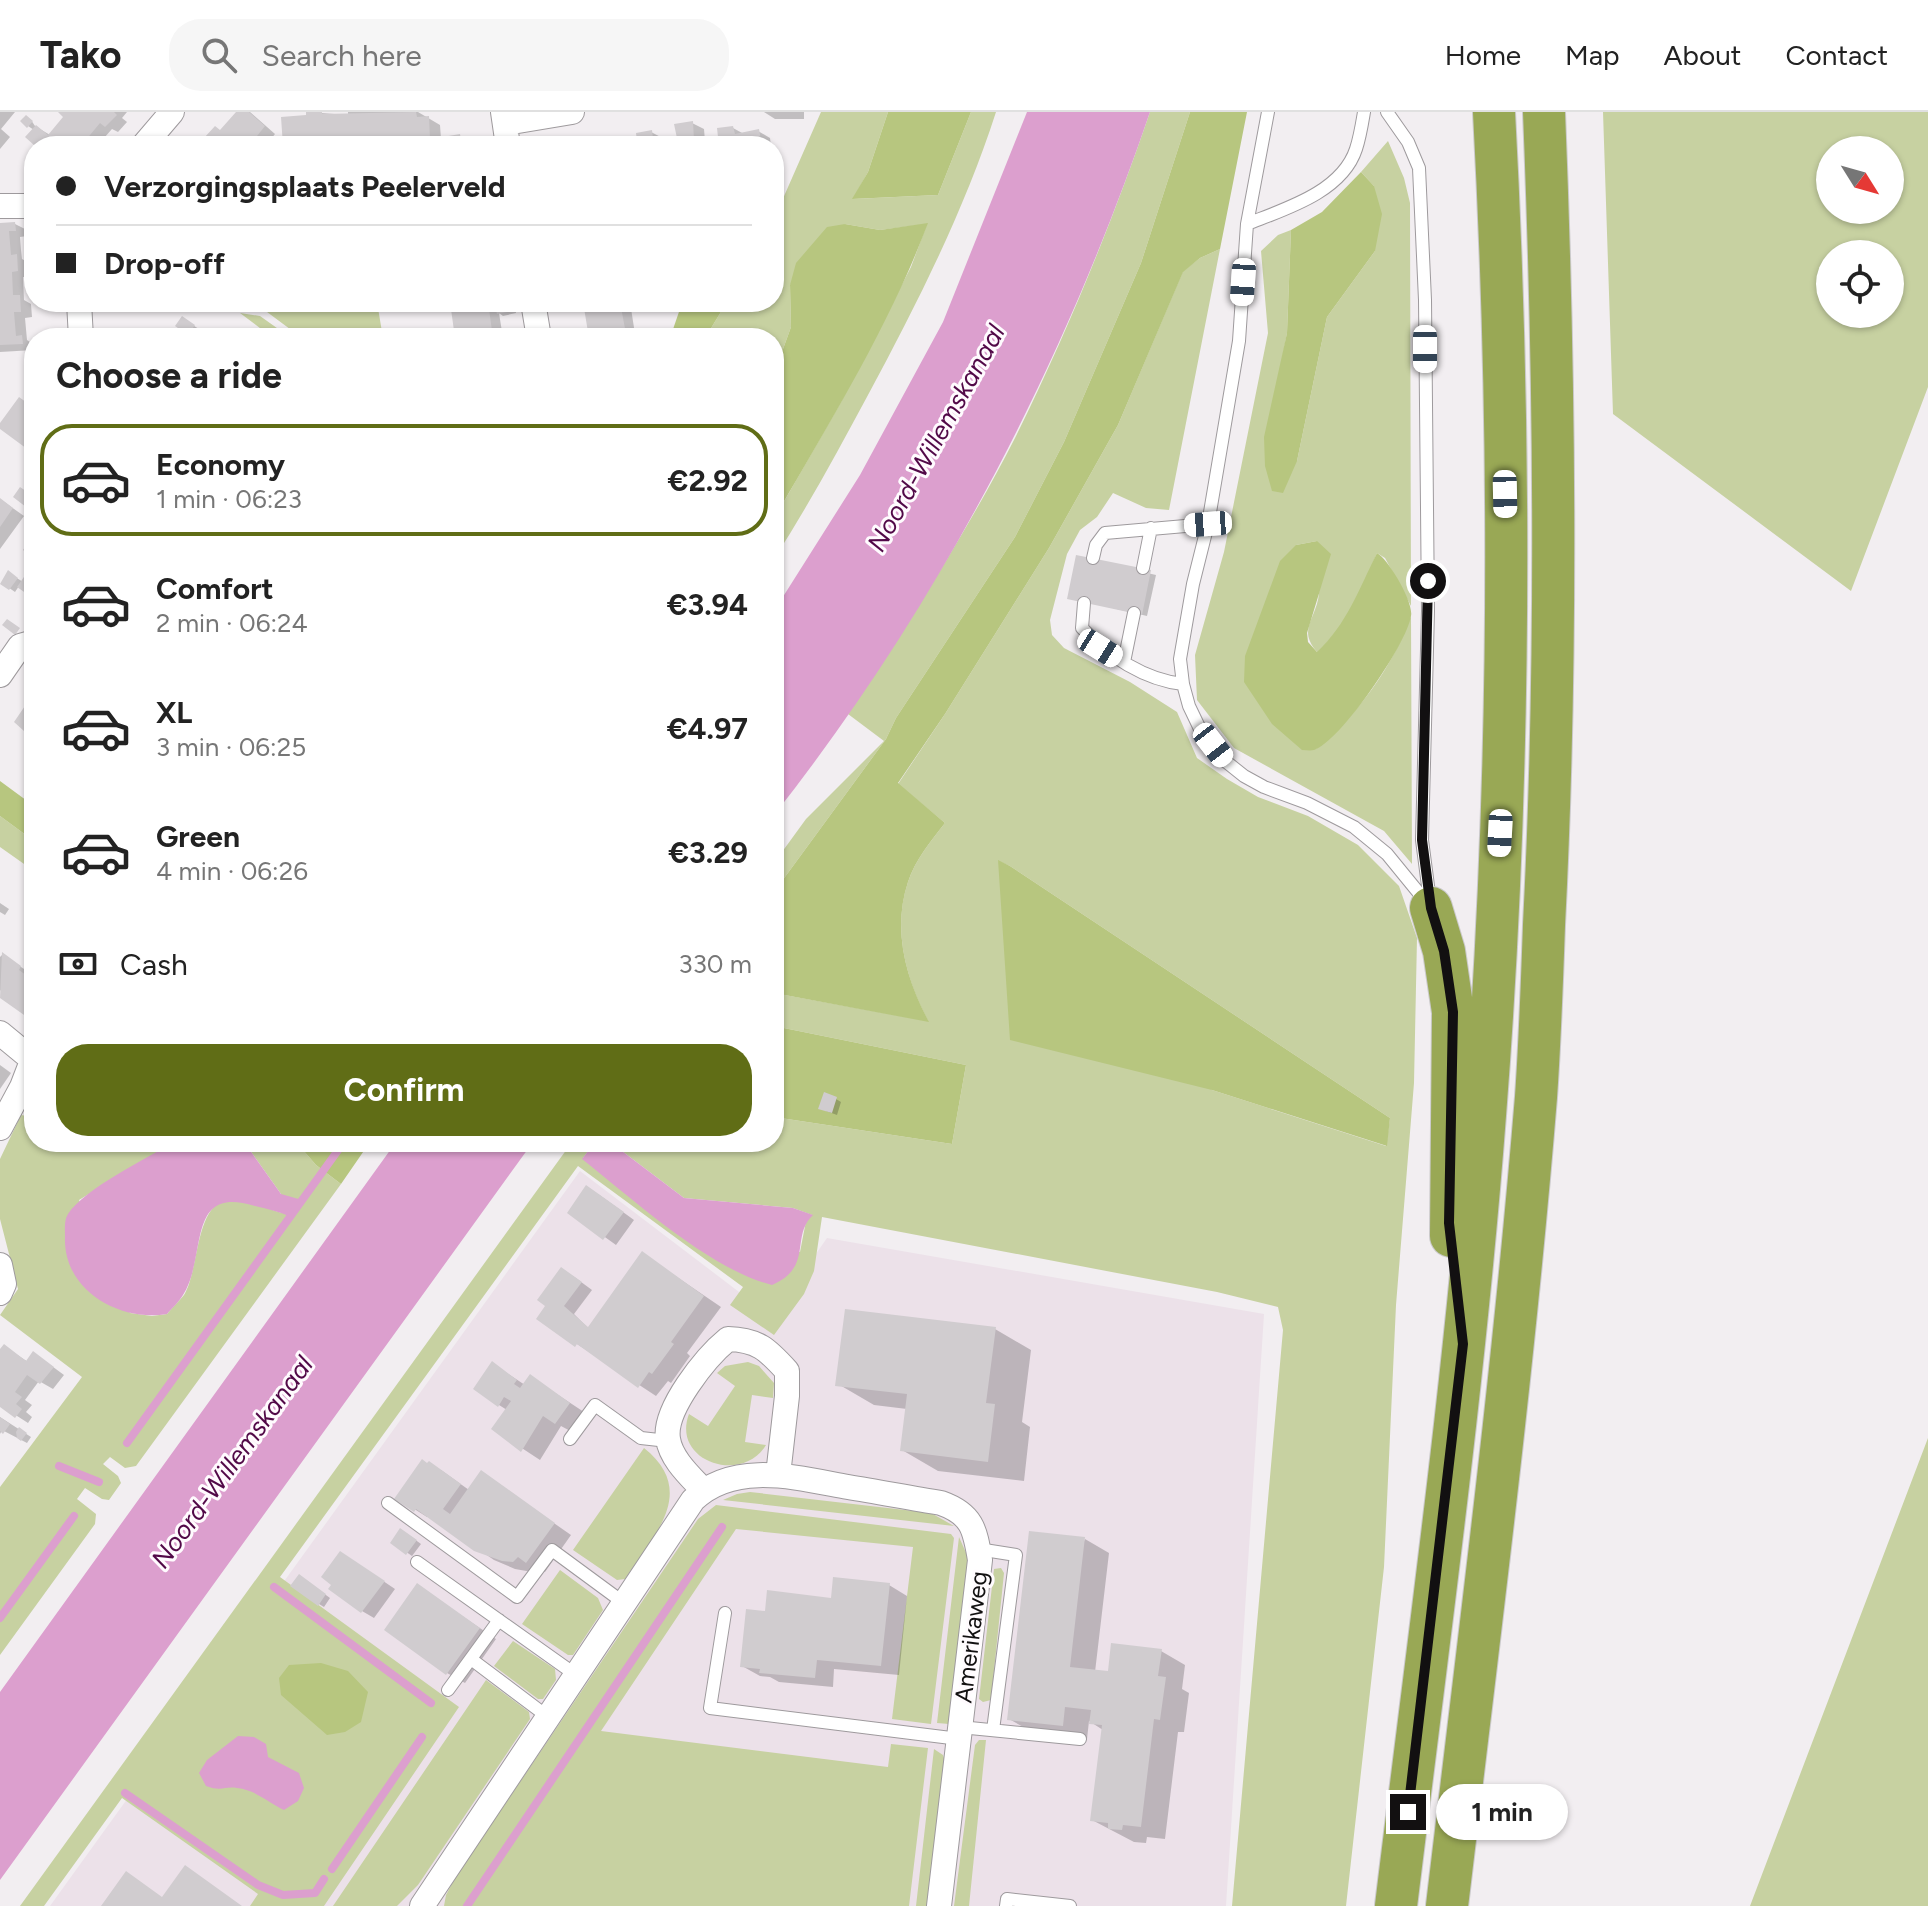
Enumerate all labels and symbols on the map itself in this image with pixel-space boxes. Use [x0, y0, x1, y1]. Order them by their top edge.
north arrow [1816, 136, 1904, 224]
car [1229, 257, 1257, 307]
water label: Noord-Willemskanaal [860, 319, 1012, 557]
car [1413, 325, 1437, 373]
car [1493, 470, 1517, 518]
car [1183, 510, 1233, 538]
route start [1410, 563, 1446, 599]
car [1073, 625, 1127, 671]
car [1189, 719, 1237, 771]
car [1487, 808, 1513, 858]
water label: Noord-Willemskanaal [144, 1349, 320, 1574]
street label: Amerikaweg [949, 1569, 993, 1705]
callout: 1 min [1436, 1784, 1568, 1840]
route end [1390, 1794, 1426, 1830]

